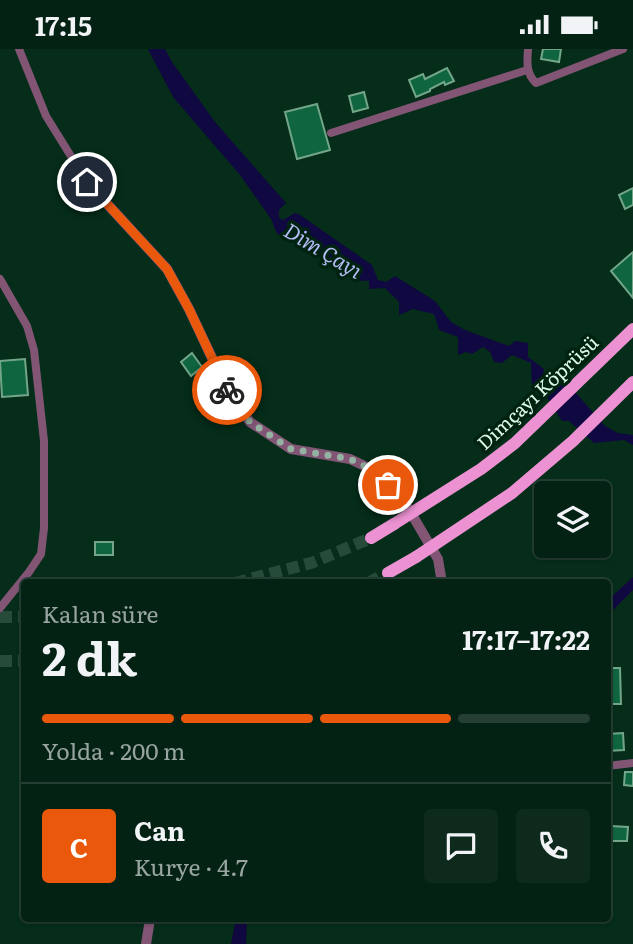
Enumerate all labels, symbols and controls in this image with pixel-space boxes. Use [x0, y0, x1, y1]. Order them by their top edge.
text: 17:15 [35, 5, 92, 44]
pin [57, 152, 117, 212]
icon: home [68, 163, 106, 201]
water label: Dim Çayı [279, 213, 370, 285]
street label: Dimçayı Köprüsü [470, 328, 604, 456]
courier [192, 355, 262, 425]
icon: bike [208, 371, 246, 409]
pin [358, 455, 418, 515]
icon: bag [369, 466, 407, 504]
map controls [534, 481, 611, 558]
button: layers [534, 481, 611, 558]
text: Kalan süre [42, 596, 159, 630]
text: 17:17–17:22 [462, 619, 590, 658]
text: 2 dk [42, 622, 137, 690]
text: Yolda · 200 m [42, 733, 185, 767]
button: chat [424, 809, 498, 883]
button: phone [516, 809, 590, 883]
text: Can [134, 810, 185, 849]
text: C [70, 827, 88, 866]
text: Kurye · 4.7 [134, 849, 248, 883]

